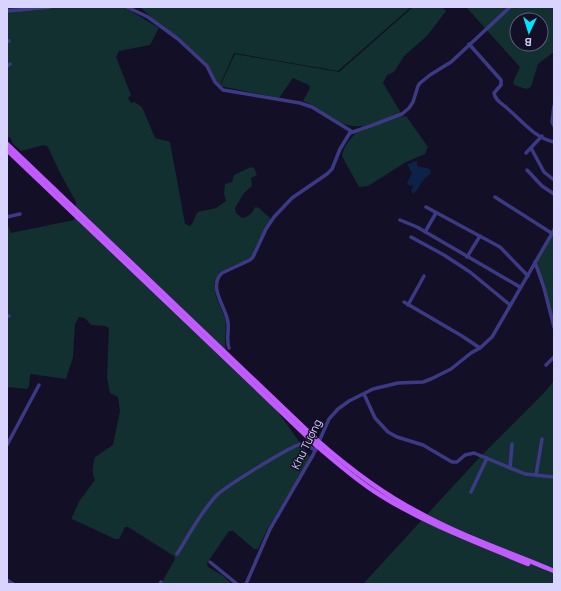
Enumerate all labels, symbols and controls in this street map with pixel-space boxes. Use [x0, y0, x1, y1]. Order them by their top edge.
north arrow [509, 12, 549, 52]
text: B [524, 35, 532, 50]
street label: Khu Tượng [287, 416, 325, 472]

